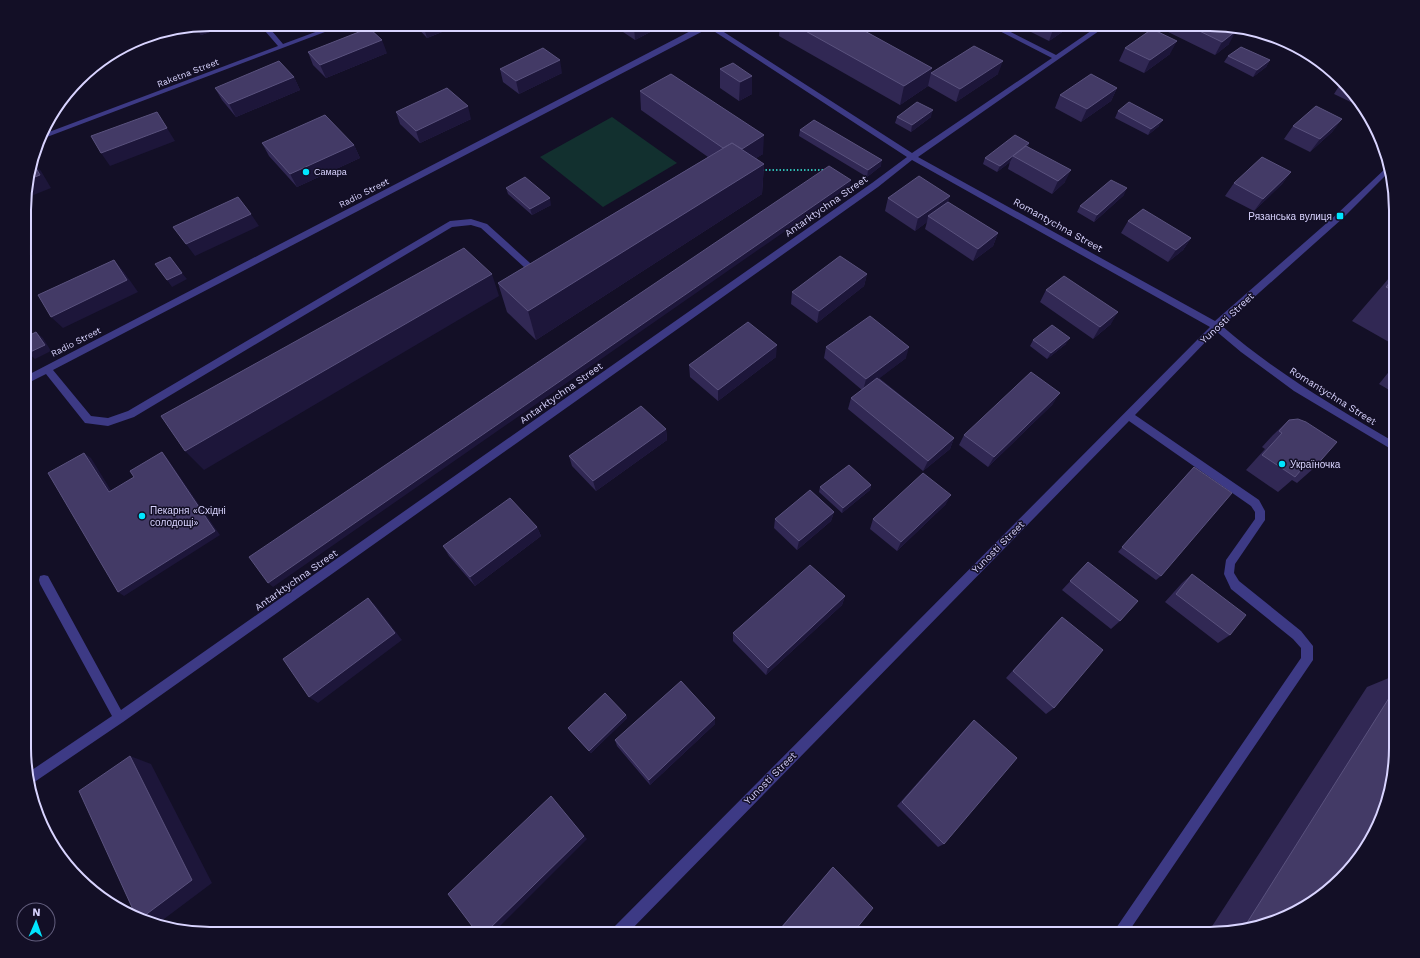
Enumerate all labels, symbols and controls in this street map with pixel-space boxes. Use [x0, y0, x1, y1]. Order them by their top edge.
street label: Raketna Street [156, 57, 221, 89]
marker: Самара [301, 167, 311, 177]
place label: Самара [314, 167, 347, 177]
street label: Antarktychna Street [782, 173, 870, 239]
street label: Radio Street [337, 176, 391, 210]
street label: Romantychna Street [1012, 196, 1105, 254]
place label: Рязанська вулиця [1248, 211, 1332, 222]
marker: Рязанська вулиця [1335, 211, 1345, 221]
street label: Yunosti Street [1198, 290, 1257, 346]
street label: Radio Street [49, 325, 103, 359]
street label: Antarktychna Street [517, 360, 605, 426]
street label: Romantychna Street [1288, 365, 1379, 428]
marker: Україночка [1277, 459, 1287, 469]
place label: Україночка [1290, 459, 1341, 470]
place label: Пекарня «Східні солодощі» [150, 505, 226, 528]
marker: Пекарня «Східні солодощі» [137, 511, 147, 521]
street label: Yunosti Street [970, 518, 1027, 575]
street label: Antarktychna Street [252, 547, 340, 613]
street label: Yunosti Street [742, 749, 799, 806]
north arrow [16, 902, 56, 942]
text: N [32, 906, 41, 919]

